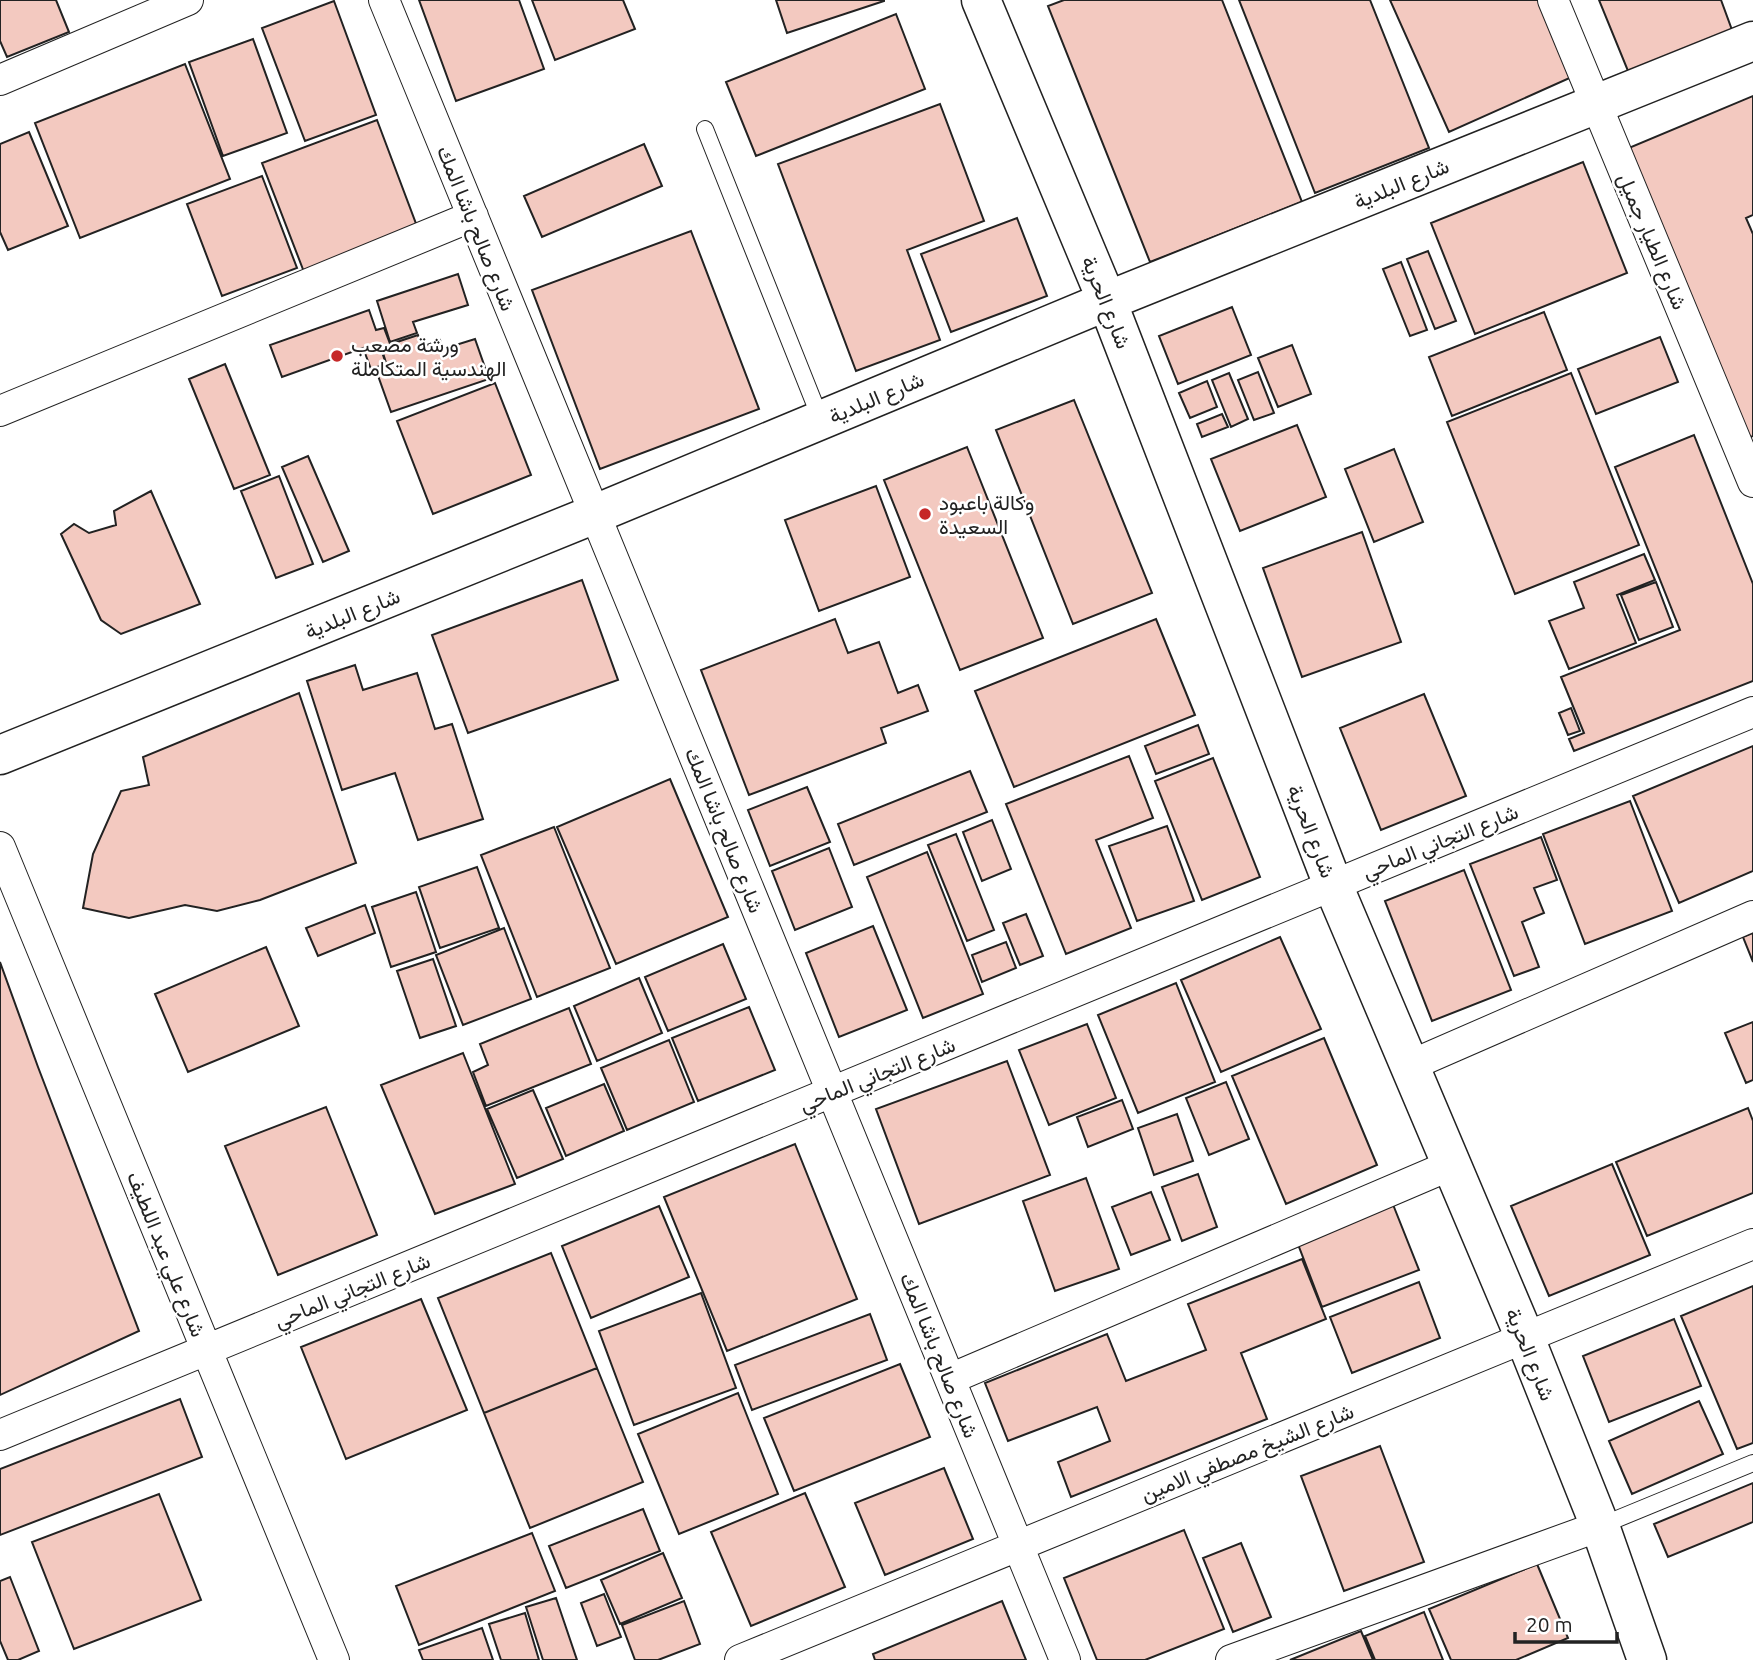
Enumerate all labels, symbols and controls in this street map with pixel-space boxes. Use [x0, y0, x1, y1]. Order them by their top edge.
street label: شارع صالح باشا المك [430, 142, 521, 315]
street label: شارع البلدية [1350, 153, 1453, 216]
street label: شارع الطيار جميل [1611, 169, 1693, 314]
street label: شارع الحرية [1075, 252, 1136, 353]
place label: ورشة مصعب الهندسية المتكاملة [351, 332, 506, 382]
marker: ورشة مصعب الهندسية المتكاملة [329, 348, 345, 364]
street label: شارع البلدية [825, 366, 928, 430]
place label: وكالة باعبود السعيدة [939, 490, 1034, 539]
marker: وكالة باعبود السعيدة [917, 506, 933, 522]
street label: شارع البلدية [301, 583, 404, 646]
street label: شارع صالح باشا المك [678, 744, 769, 917]
street label: شارع الحرية [1280, 781, 1341, 882]
street label: شارع التجاني الماحي [1359, 799, 1524, 889]
street label: شارع التجاني الماحي [796, 1032, 961, 1122]
street label: شارع علي عبد اللطيف [117, 1168, 211, 1342]
street label: شارع التجاني الماحي [271, 1248, 436, 1338]
street label: شارع صالح باشا المك [893, 1269, 984, 1442]
street label: شارع الحرية [1499, 1304, 1560, 1405]
street label: شارع الشيخ مصطفي الامين [1137, 1398, 1359, 1511]
scale bar [1515, 1600, 1616, 1644]
text: 20 m [1526, 1612, 1573, 1636]

